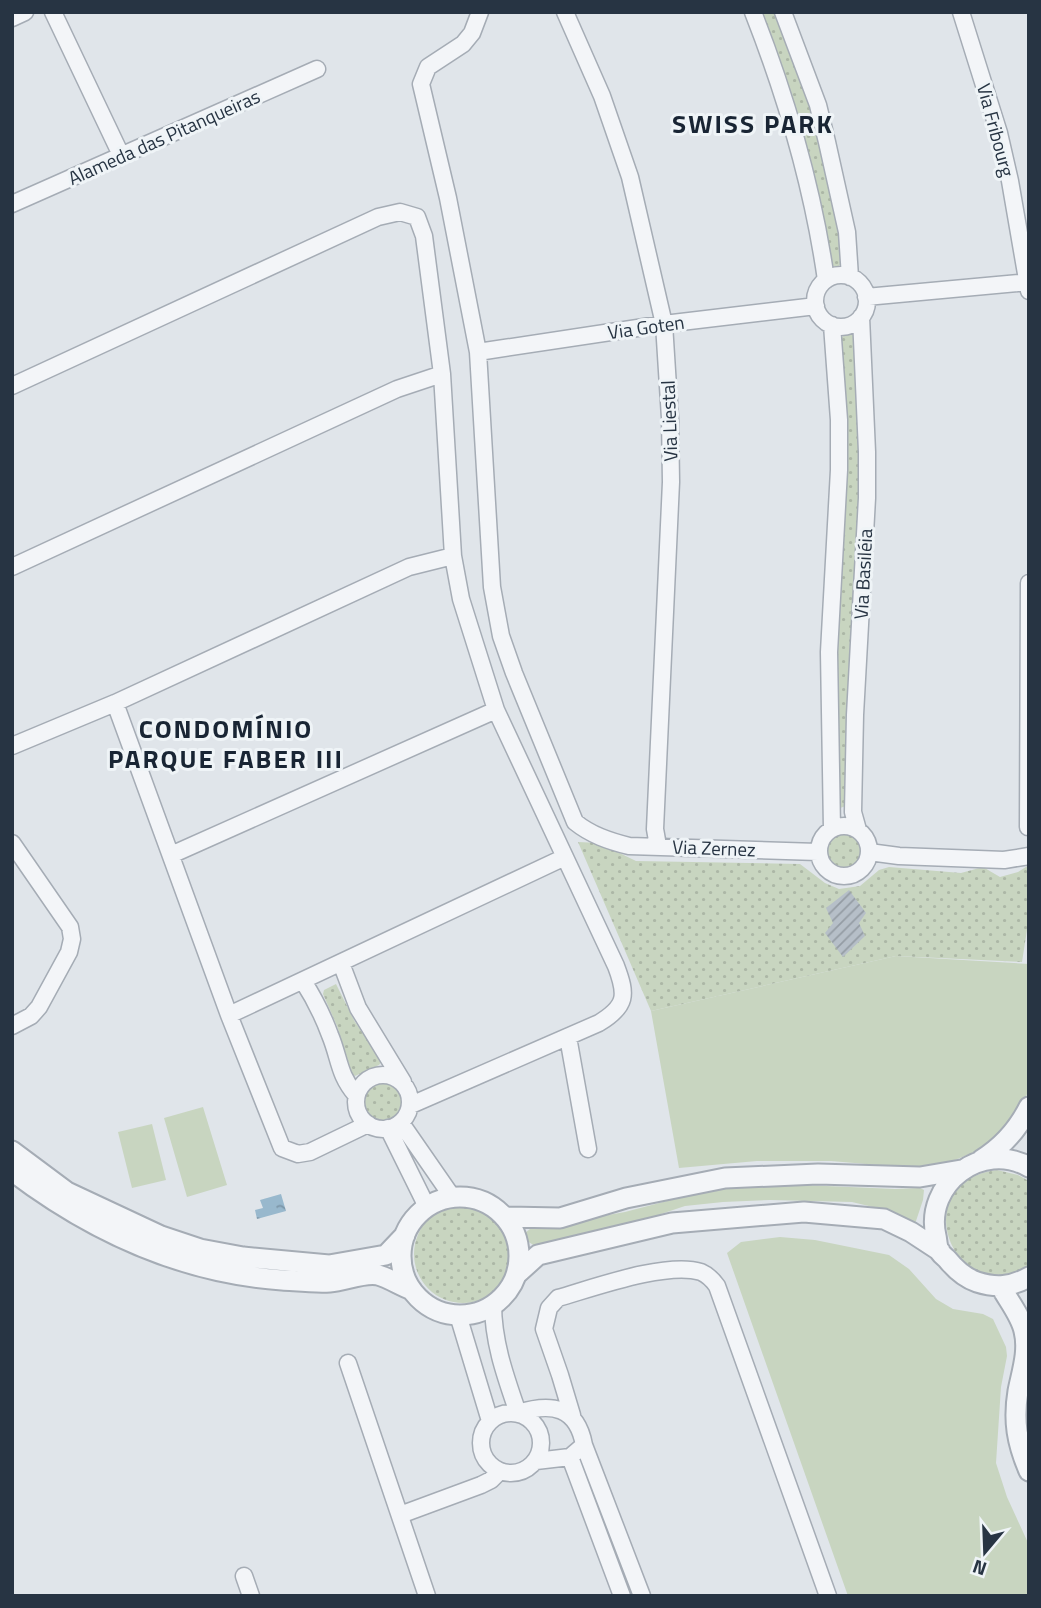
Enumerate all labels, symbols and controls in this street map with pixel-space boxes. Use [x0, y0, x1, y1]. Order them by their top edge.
street label: Via Fribourg [970, 80, 1023, 180]
street label: Alameda das Pitanqueiras [63, 81, 265, 192]
district label: SWISS PARK [672, 104, 834, 143]
street label: Via Goten [606, 307, 686, 346]
street label: Via Liestal [653, 380, 684, 462]
street label: Via Basiléia [846, 527, 879, 620]
district label: CONDOMÍNIO PARQUE FABER III [108, 709, 344, 778]
street label: Via Zernez [672, 832, 756, 863]
north arrow [950, 1517, 1020, 1587]
text: N [968, 1553, 990, 1584]

